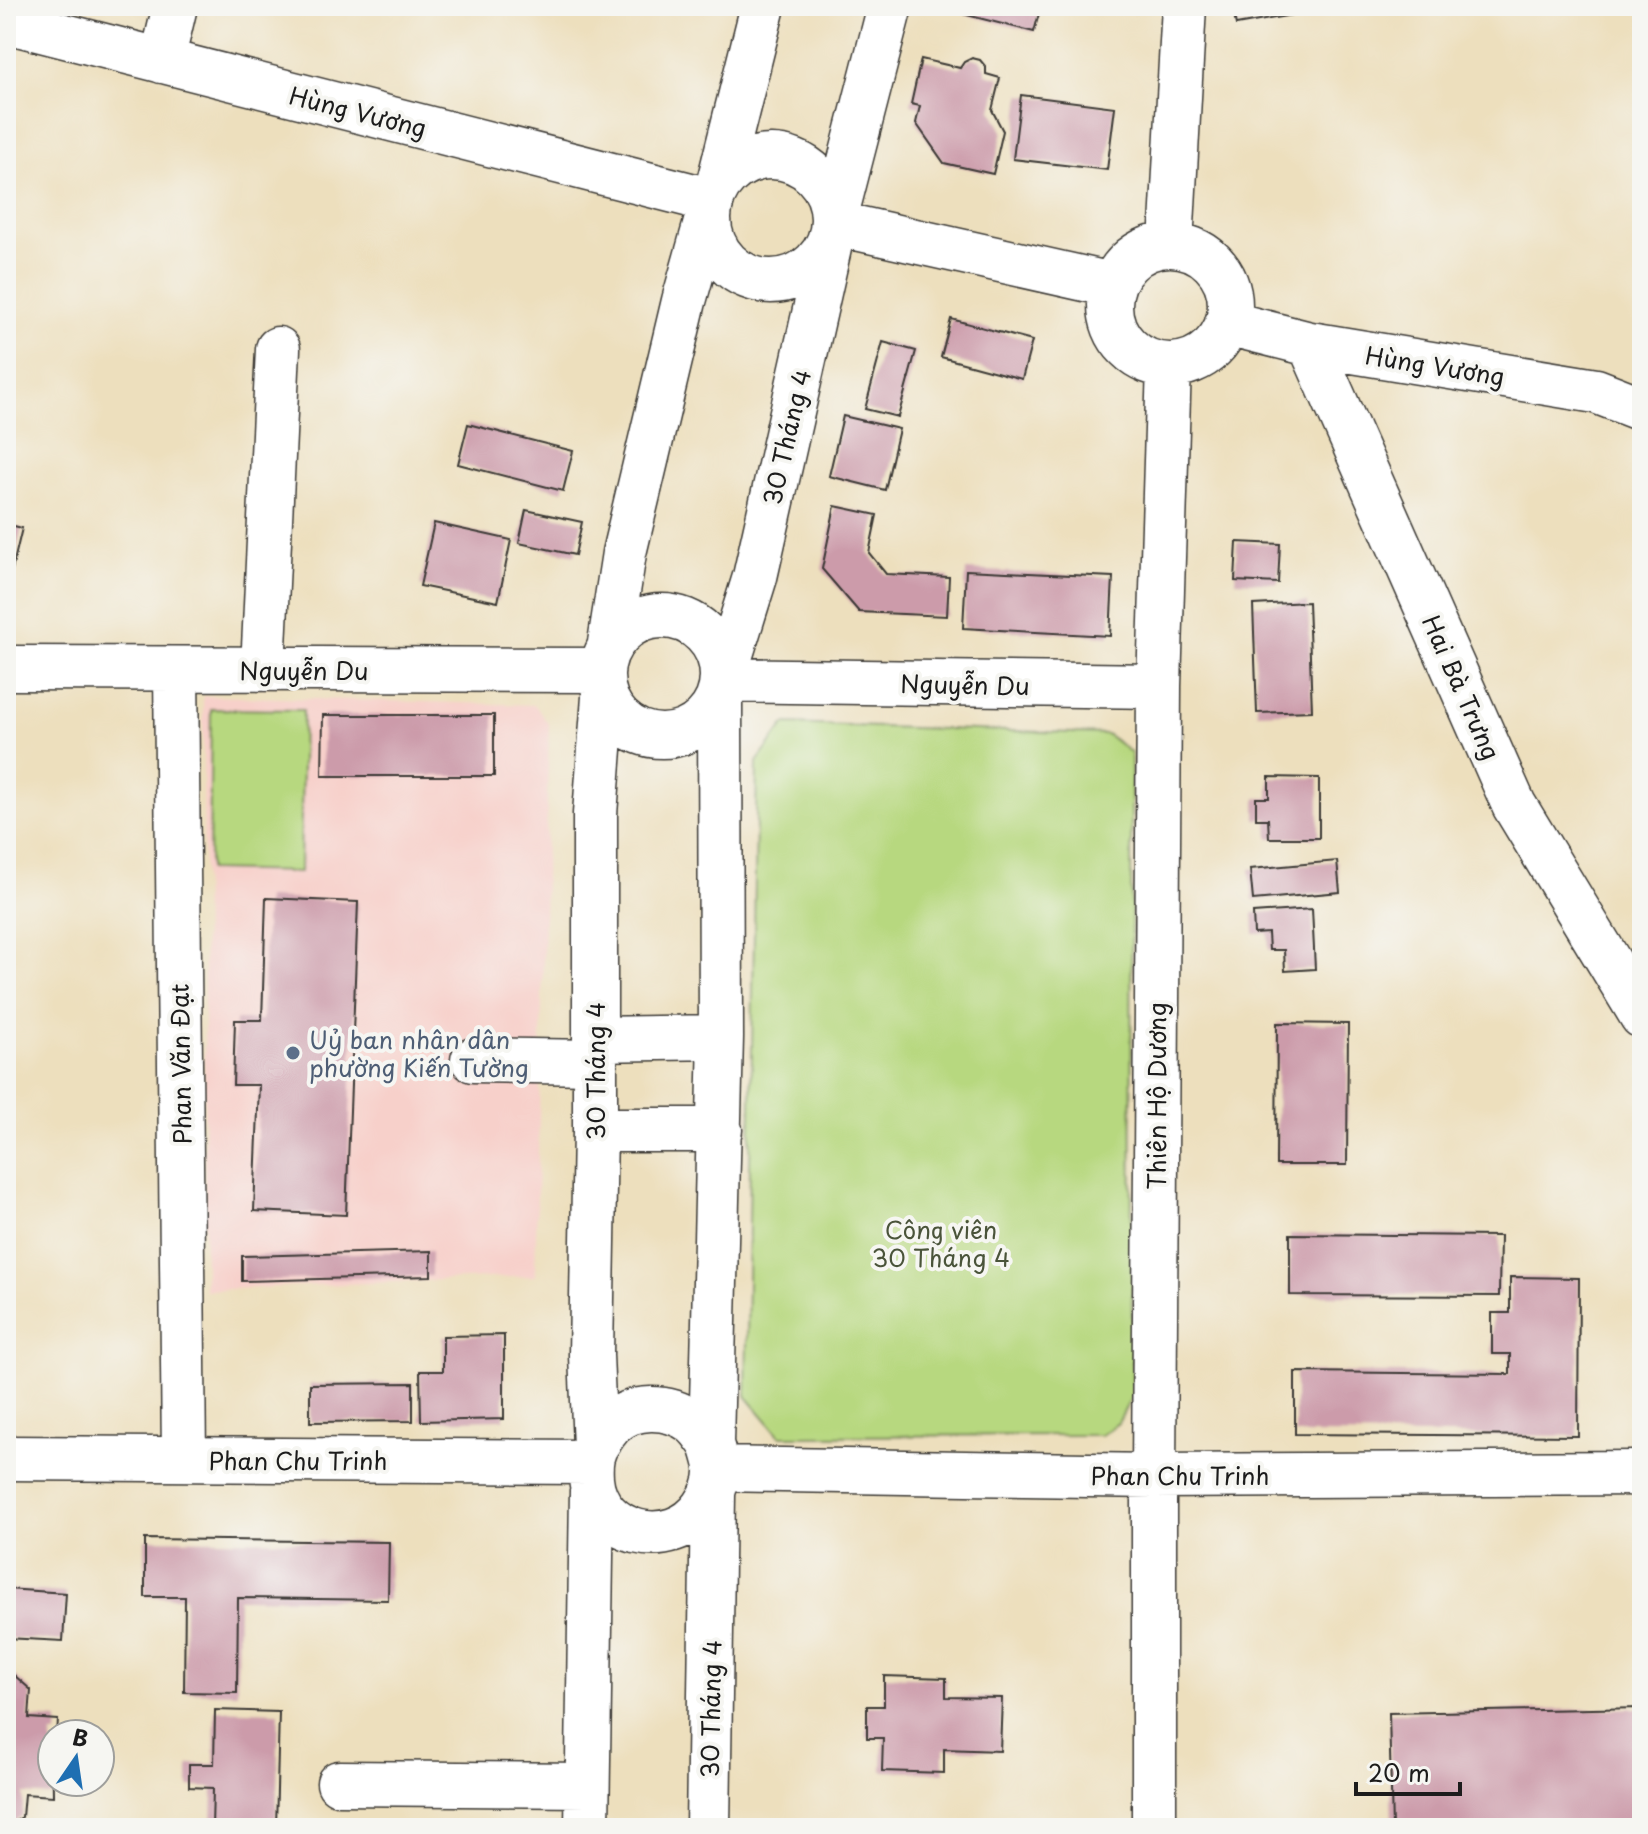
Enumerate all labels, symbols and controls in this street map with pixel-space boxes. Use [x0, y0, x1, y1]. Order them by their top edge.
street label: Hùng Vương [286, 77, 430, 145]
street label: Hùng Vương [1363, 336, 1507, 394]
street label: 30 Tháng 4 [753, 366, 819, 508]
street label: Hai Bà Trưng [1414, 609, 1510, 765]
street label: Nguyễn Du [239, 652, 369, 688]
street label: Nguyễn Du [900, 665, 1030, 703]
street label: Phan Văn Đạt [161, 983, 199, 1145]
street label: 30 Tháng 4 [577, 1002, 613, 1140]
street label: Thiên Hộ Dương [1138, 1002, 1174, 1190]
place label: Uỷ ban nhân dân phường Kiến Tường [309, 1021, 529, 1085]
marker: Uỷ ban nhân dân phường Kiến Tường [284, 1044, 302, 1062]
park label: Công viên 30 Tháng 4 [872, 1211, 1010, 1275]
street label: Phan Chu Trinh [208, 1442, 388, 1478]
street label: Phan Chu Trinh [1090, 1457, 1270, 1493]
street label: 30 Tháng 4 [691, 1640, 729, 1778]
north arrow [36, 1718, 116, 1798]
text: B [70, 1719, 92, 1755]
scale bar [1356, 1746, 1460, 1796]
text: 20 m [1368, 1754, 1430, 1790]

